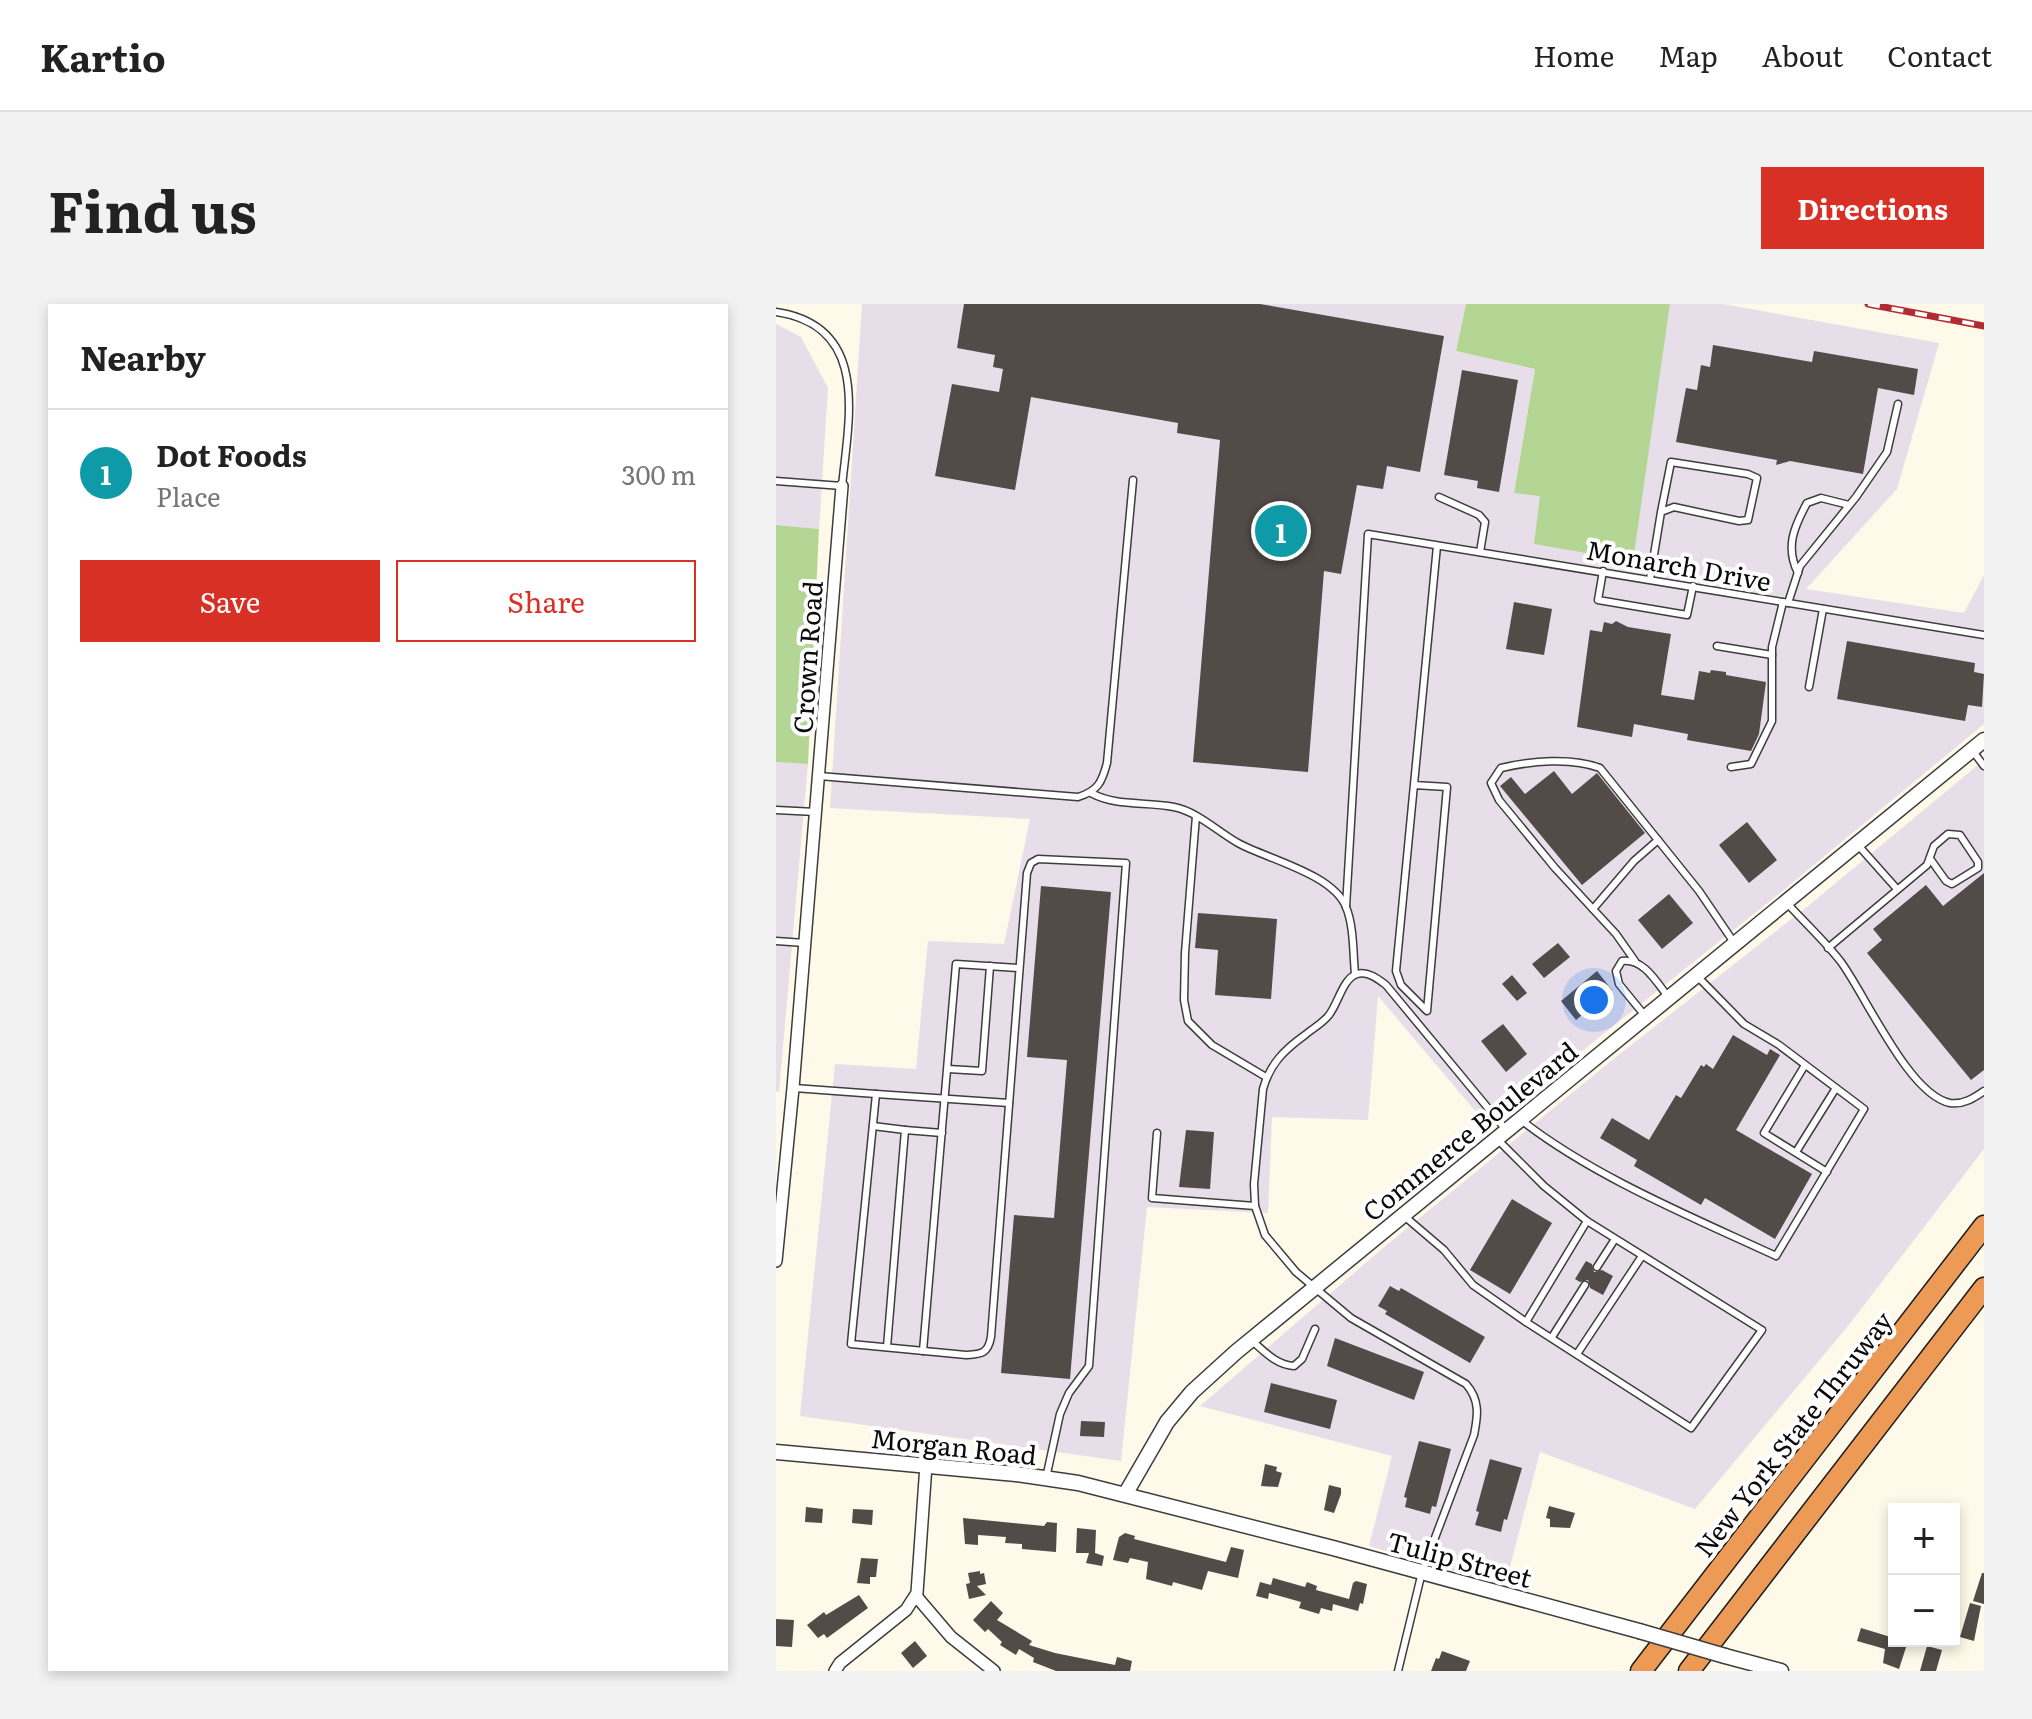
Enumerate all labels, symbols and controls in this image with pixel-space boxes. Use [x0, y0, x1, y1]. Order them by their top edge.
text: Kartio [40, 27, 166, 84]
text: Home [1533, 34, 1614, 76]
text: Map [1658, 34, 1718, 76]
text: About [1762, 34, 1843, 76]
text: Contact [1887, 34, 1992, 76]
text: Find us [48, 167, 257, 250]
button: Directions [1761, 167, 1984, 249]
text: Nearby [80, 331, 206, 381]
text: Dot Foods [156, 432, 307, 476]
text: 1 [101, 454, 111, 493]
text: 300 m [621, 454, 696, 493]
text: Place [156, 476, 221, 515]
pin: 1 [1255, 501, 1307, 561]
street label: Monarch Drive [1584, 529, 1774, 599]
button: Save [80, 560, 380, 642]
button: Share [396, 560, 696, 642]
street label: Crown Road [781, 579, 831, 735]
your location [1574, 980, 1614, 1020]
street label: Commerce Boulevard [1353, 1031, 1585, 1229]
street label: New York State Thruway [1683, 1302, 1901, 1564]
street label: Morgan Road [869, 1417, 1039, 1473]
map controls [1888, 1503, 1960, 1647]
button: + [1888, 1503, 1960, 1575]
street label: Tulip Street [1383, 1520, 1537, 1596]
button: − [1888, 1575, 1960, 1647]

